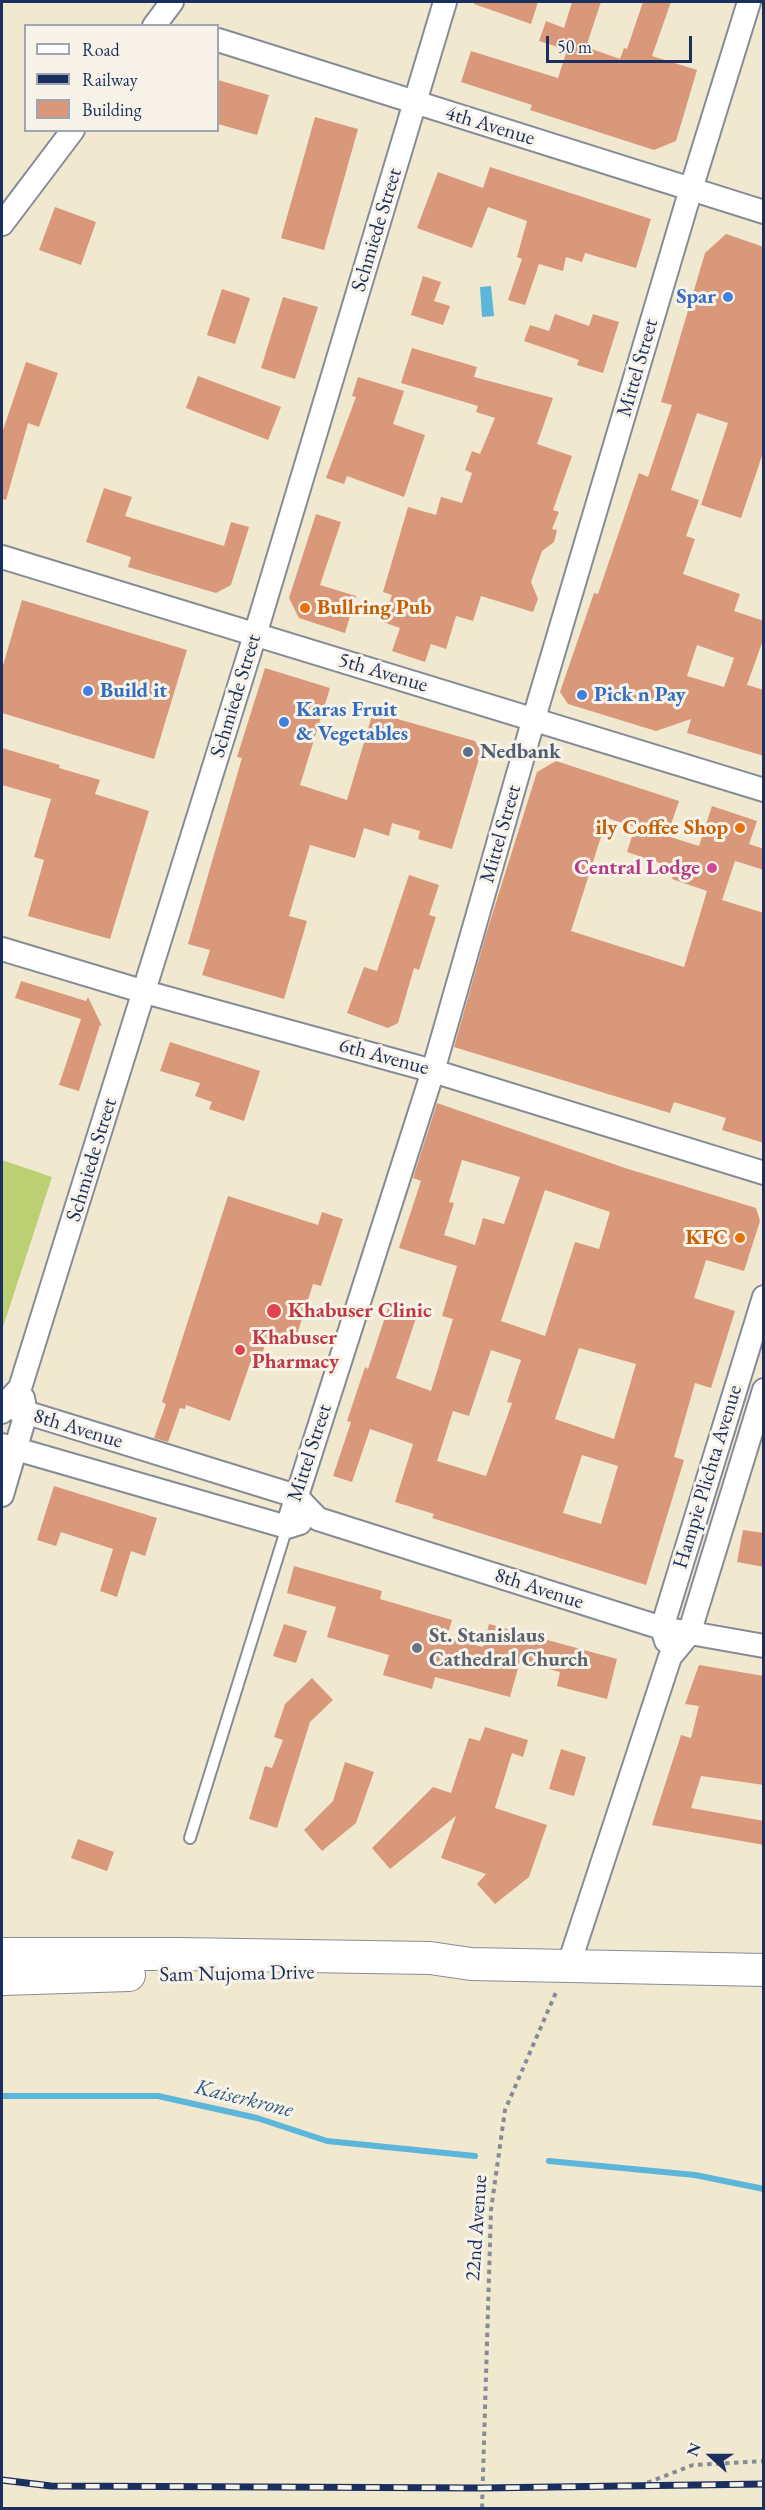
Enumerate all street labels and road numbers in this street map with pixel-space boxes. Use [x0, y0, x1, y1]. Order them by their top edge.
street label: 4th Avenue [442, 101, 538, 151]
street label: Schmiede Street [346, 165, 408, 295]
street label: Mittel Street [612, 316, 664, 420]
street label: Schmiede Street [205, 631, 267, 761]
street label: 5th Avenue [335, 648, 431, 698]
street label: Mittel Street [475, 782, 527, 886]
street label: 6th Avenue [336, 1033, 432, 1081]
street label: Schmiede Street [61, 1095, 123, 1225]
street label: Hampie Plichta Avenue [668, 1382, 748, 1572]
street label: Mittel Street [282, 1401, 338, 1505]
street label: 8th Avenue [30, 1404, 126, 1454]
street label: 8th Avenue [491, 1563, 587, 1615]
street label: Sam Nujoma Drive [159, 1960, 315, 1988]
street label: 22nd Avenue [461, 2174, 493, 2282]

